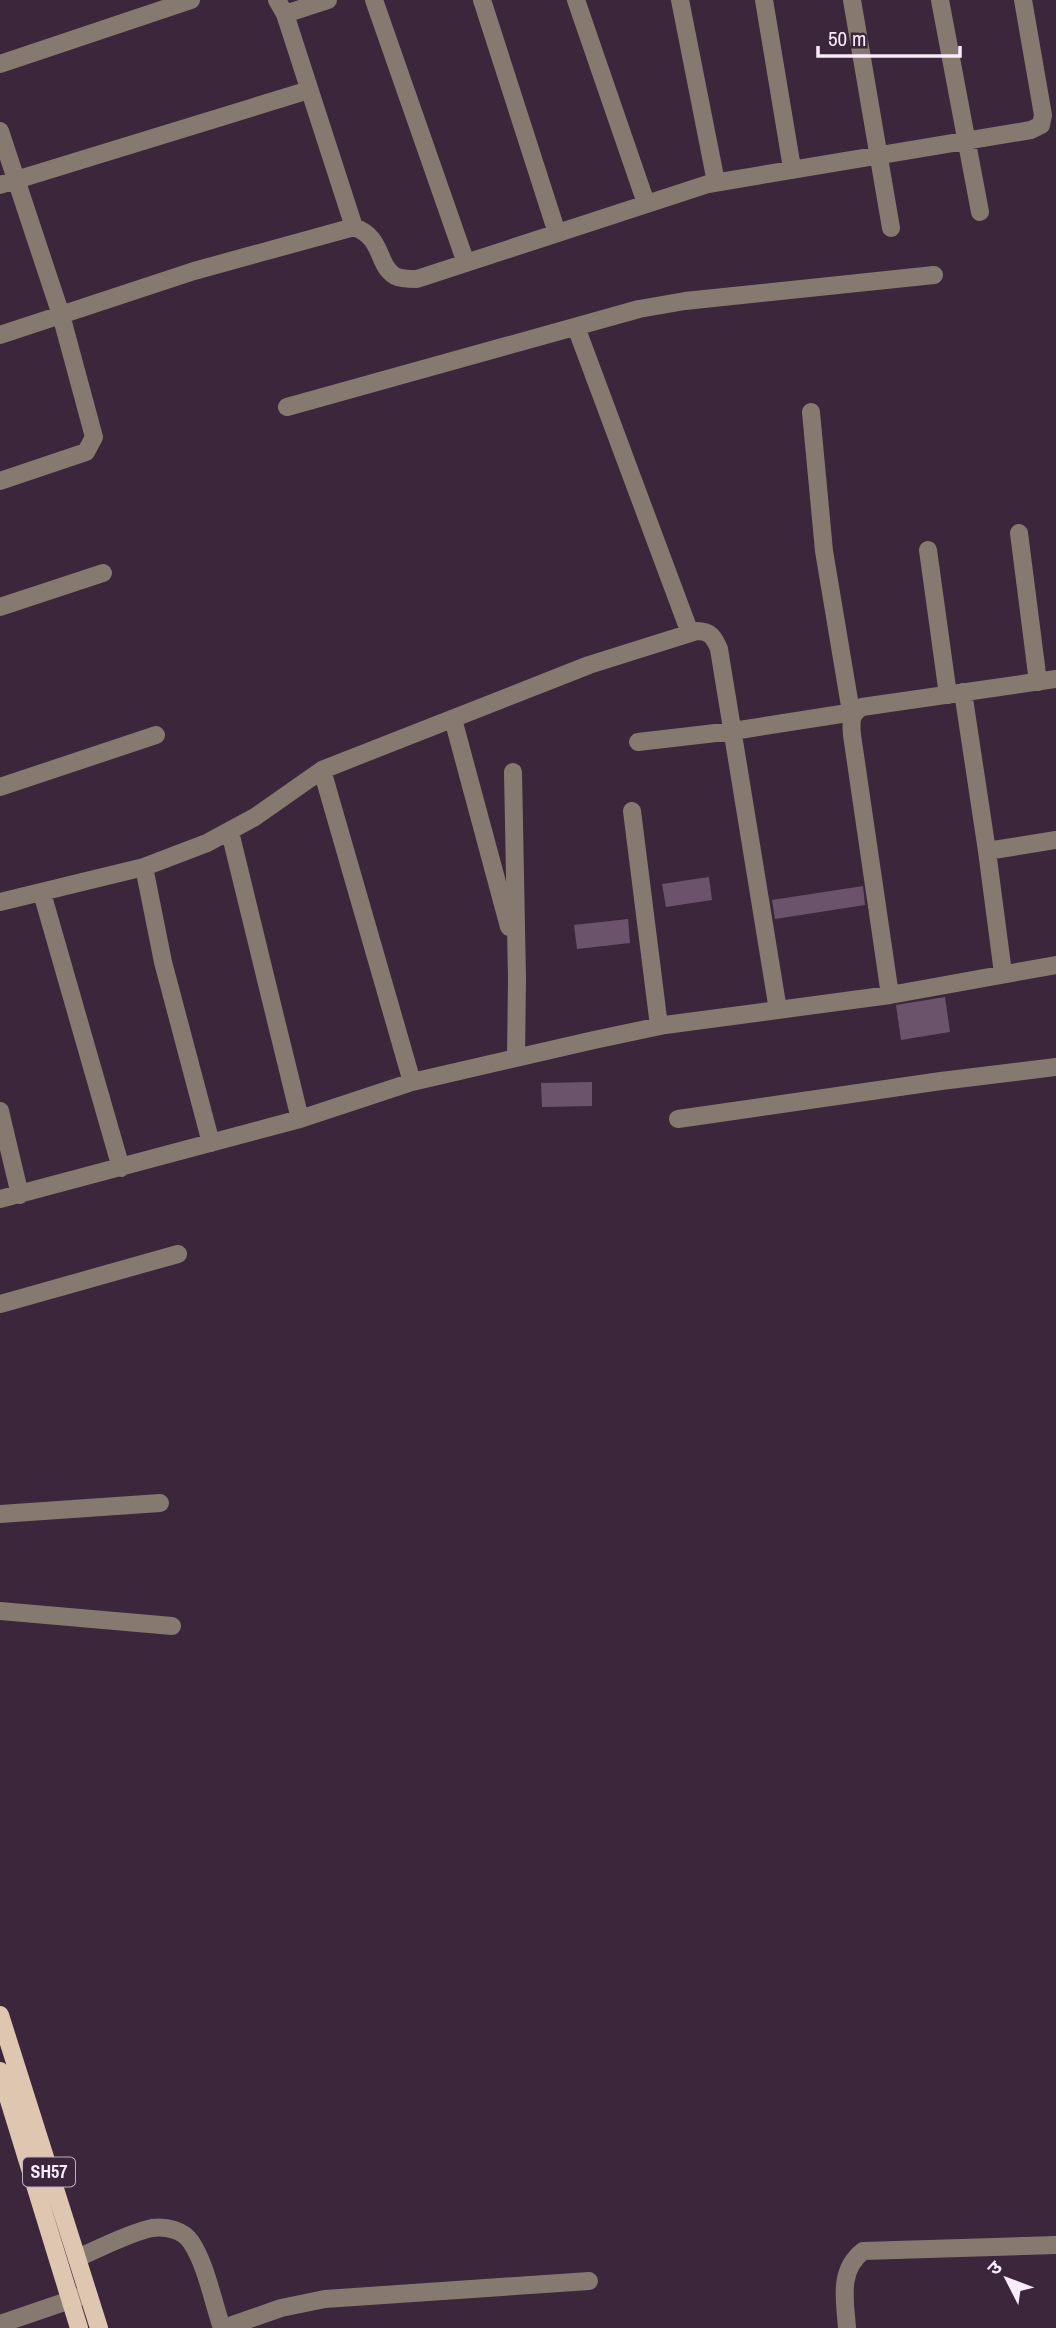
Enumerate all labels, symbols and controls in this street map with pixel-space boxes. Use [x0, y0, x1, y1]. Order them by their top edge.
scale bar [818, 14, 960, 58]
text: 50 m [828, 24, 866, 53]
road number: SH57 [23, 2158, 75, 2186]
north arrow [972, 2244, 1042, 2314]
text: उ [981, 2254, 1008, 2280]

